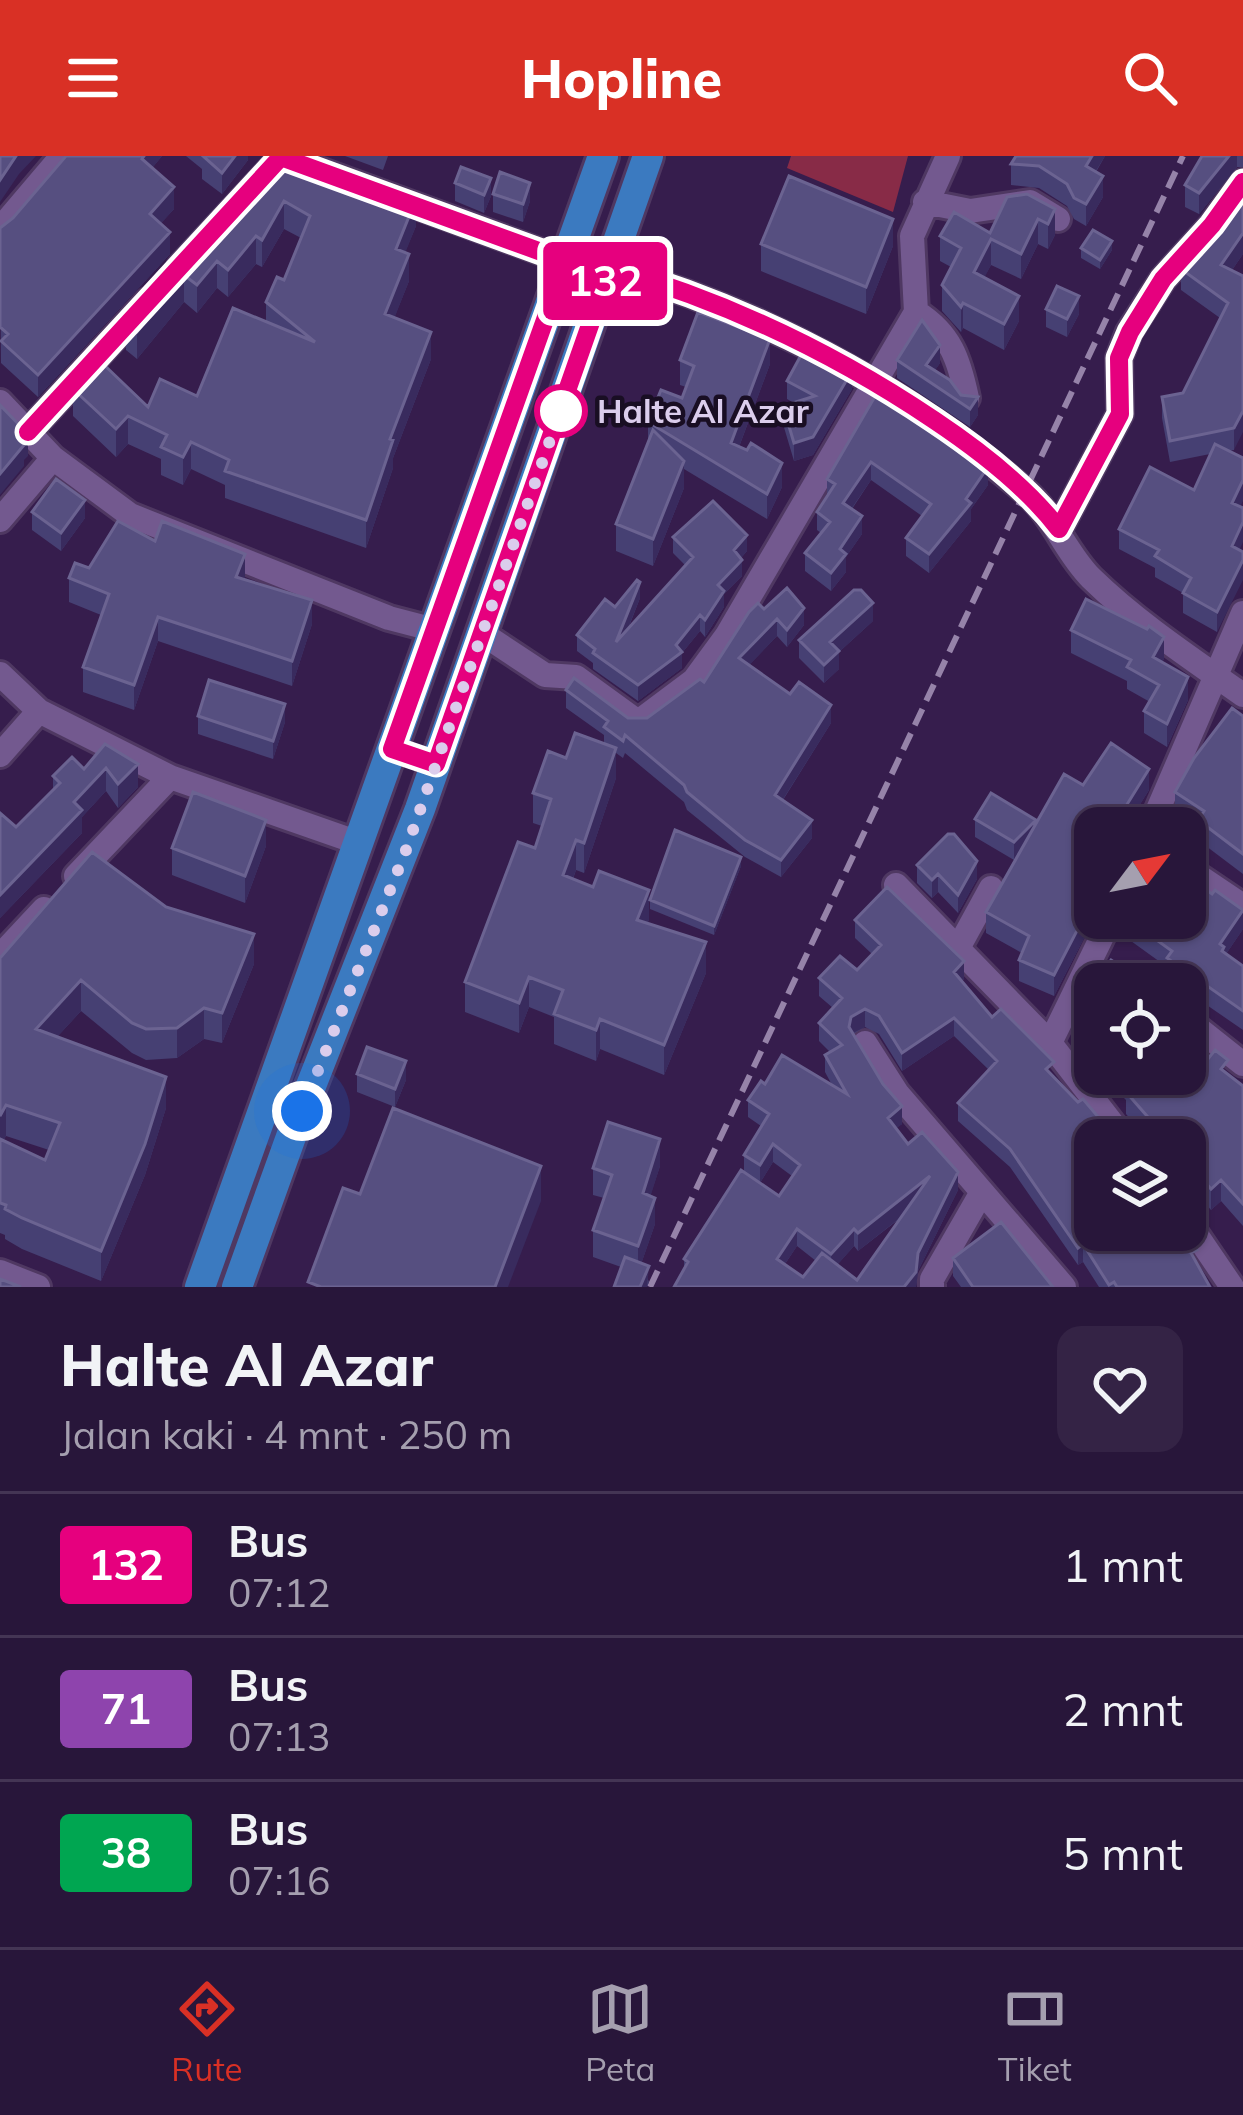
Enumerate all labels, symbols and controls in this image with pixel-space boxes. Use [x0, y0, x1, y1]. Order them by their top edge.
text: Hopline [521, 44, 722, 112]
icon: menu [60, 45, 126, 111]
icon: search [1117, 45, 1183, 111]
line badge: 132 [536, 242, 674, 320]
text: 132 [567, 254, 643, 307]
marker: Halte Al Azar [536, 386, 586, 436]
place label: Halte Al Azar [597, 390, 809, 431]
north arrow [1074, 807, 1206, 939]
map controls [1074, 807, 1206, 1251]
button: locate [1074, 963, 1206, 1095]
your location [272, 1081, 332, 1141]
button: layers [1074, 1119, 1206, 1251]
button: heart [1057, 1326, 1183, 1452]
text: Halte Al Azar [60, 1329, 433, 1400]
text: Jalan kaki · 4 mnt · 250 m [60, 1410, 512, 1459]
text: Bus [228, 1512, 308, 1568]
text: 1 mnt [1063, 1537, 1183, 1593]
text: 132 [88, 1538, 164, 1591]
text: 07:12 [228, 1568, 331, 1617]
text: Bus [228, 1656, 308, 1712]
text: 2 mnt [1063, 1681, 1183, 1737]
text: 71 [101, 1682, 151, 1735]
text: 07:13 [228, 1712, 331, 1761]
text: Bus [228, 1800, 308, 1856]
text: 5 mnt [1063, 1825, 1183, 1881]
text: 38 [101, 1826, 151, 1879]
text: 07:16 [228, 1856, 331, 1905]
tab: Rute [171, 1976, 243, 2089]
tab: Peta [585, 1976, 655, 2089]
tab: Tiket [998, 1976, 1072, 2089]

